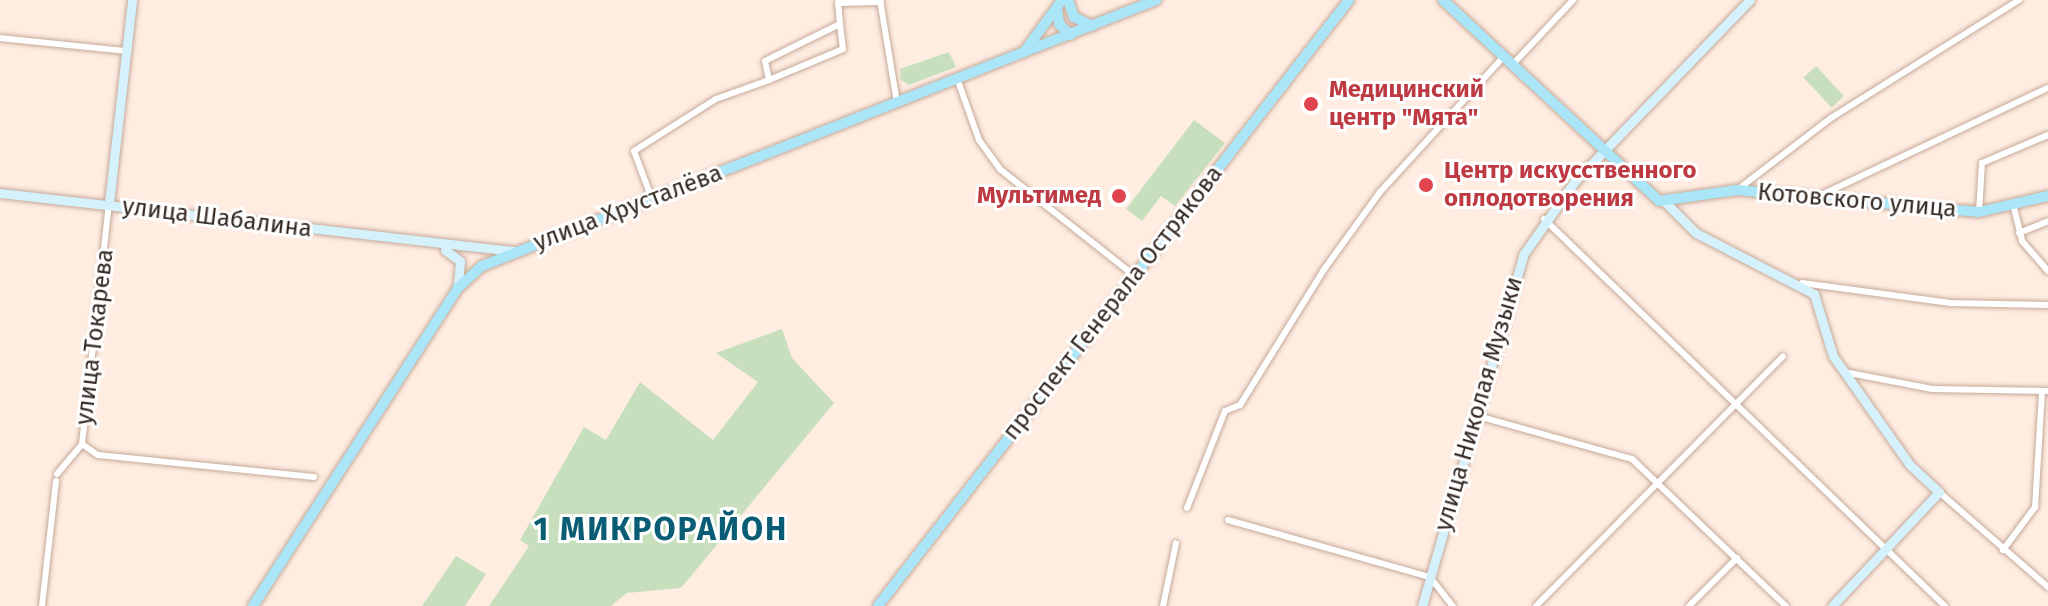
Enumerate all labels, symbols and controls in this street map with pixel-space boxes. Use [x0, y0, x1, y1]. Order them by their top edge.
place label: Медицинский центр "Мята" [1329, 76, 1484, 132]
marker: Медицинский центр "Мята" [1300, 93, 1322, 115]
place label: Центр искусственного оплодотворения [1444, 157, 1696, 213]
street label: улица Хрусталёва [530, 159, 726, 257]
street label: проспект Генерала Острякова [997, 160, 1229, 446]
marker: Центр искусственного оплодотворения [1415, 174, 1437, 196]
street label: Котовского улица [1756, 178, 1958, 224]
place label: Мультимед [977, 182, 1101, 210]
marker: Мультимед [1108, 185, 1130, 207]
street label: улица Шабалина [121, 192, 313, 244]
street label: улица Токарева [70, 247, 120, 427]
street label: улица Николая Музыки [1429, 274, 1529, 534]
district label: 1 МИКРОРАЙОН [534, 510, 788, 548]

